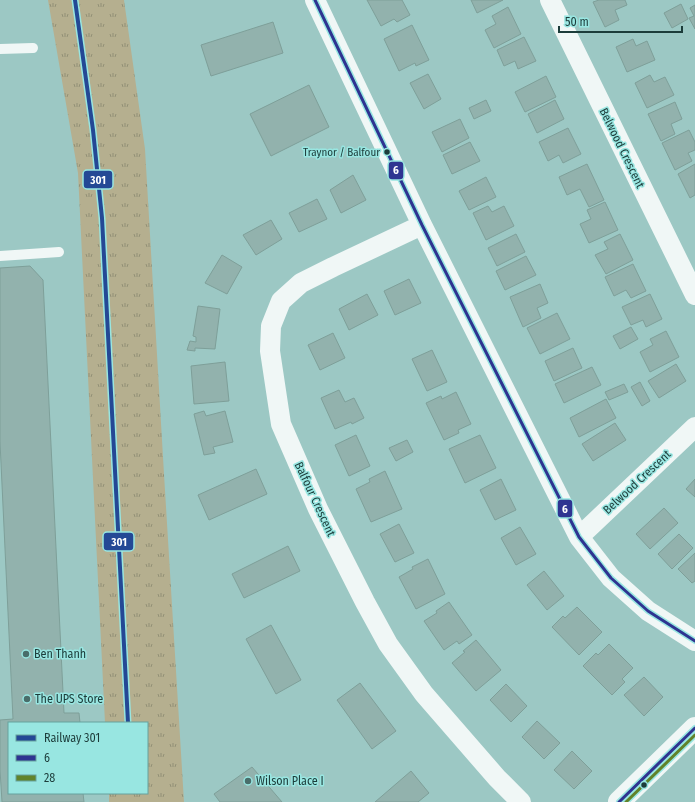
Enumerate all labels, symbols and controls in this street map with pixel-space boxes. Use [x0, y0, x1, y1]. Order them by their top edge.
scale bar [559, 8, 682, 34]
text: 50 m [565, 15, 589, 29]
street label: Belwood Crescent [597, 106, 647, 190]
place label: Traynor / Balfour [303, 146, 380, 159]
marker: Traynor / Balfour [382, 147, 392, 157]
line badge: 6 [388, 161, 404, 180]
text: 6 [393, 164, 399, 177]
line badge: 301 [83, 170, 113, 189]
text: 301 [89, 174, 106, 187]
street label: Belwood Crescent [600, 447, 674, 517]
street label: Balfour Crescent [292, 460, 338, 539]
line badge: 6 [557, 499, 573, 518]
text: 6 [562, 503, 568, 516]
line badge: 301 [103, 532, 134, 551]
text: 301 [110, 536, 127, 549]
place label: Ben Thanh [34, 647, 86, 661]
marker: Ben Thanh [21, 649, 31, 659]
place label: The UPS Store [35, 692, 103, 706]
marker: The UPS Store [22, 694, 32, 704]
legend [8, 722, 148, 794]
text: Railway 301 [44, 731, 100, 745]
text: 6 [44, 751, 50, 765]
text: 28 [44, 771, 55, 785]
place label: Wilson Place I [256, 774, 324, 788]
marker: Wilson Place I [243, 776, 253, 786]
unlabelled marker [639, 780, 649, 790]

